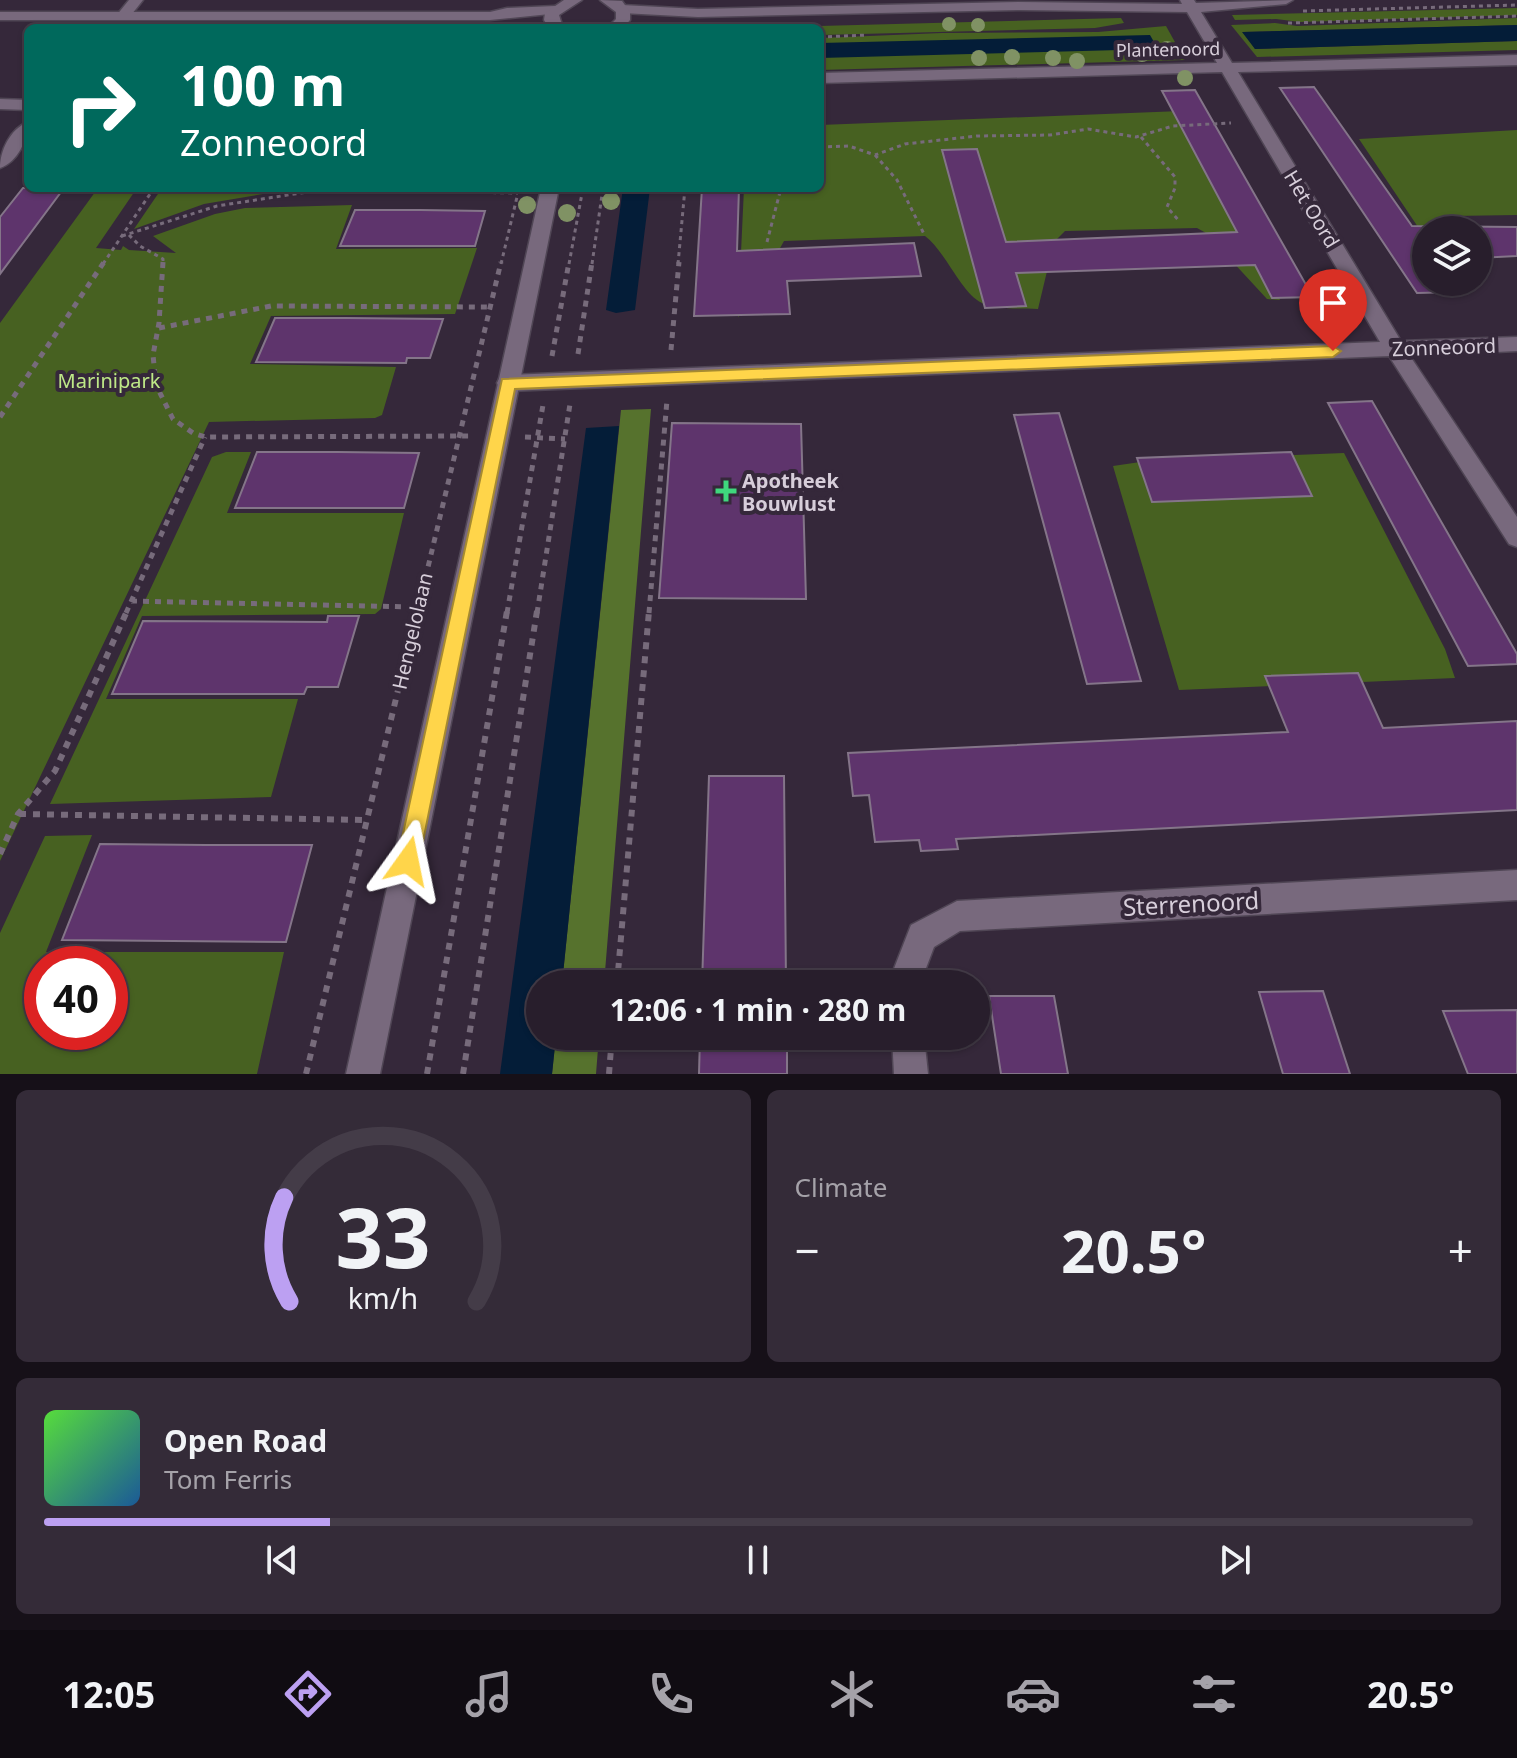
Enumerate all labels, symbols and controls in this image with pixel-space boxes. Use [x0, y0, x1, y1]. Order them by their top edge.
street label: Plantenoord [1116, 36, 1220, 62]
text: 100 m [180, 46, 345, 122]
icon: right [48, 56, 152, 160]
text: Zonneoord [180, 118, 367, 167]
street label: Het Oord [1278, 165, 1346, 253]
map controls [1412, 216, 1492, 296]
button: layers [1412, 216, 1492, 296]
pin [1299, 269, 1367, 351]
icon: arrive [1311, 281, 1355, 325]
street label: Zonneoord [1392, 332, 1496, 362]
park label: Marinipark [58, 367, 161, 394]
place label: Apotheek Bouwlust [742, 467, 840, 517]
marker: Apotheek Bouwlust [717, 482, 735, 500]
street label: Hengelolaan [385, 570, 439, 692]
position arrow [366, 819, 450, 903]
street label: Sterrenoord [1122, 883, 1260, 923]
speed limit sign: 40 [24, 946, 128, 1050]
text: 12:06 · 1 min · 280 m [610, 989, 906, 1030]
text: Climate [795, 1169, 887, 1205]
text: 33 [336, 1179, 431, 1292]
text: 20.5° [1061, 1209, 1206, 1291]
text: − [795, 1220, 820, 1280]
text: + [1448, 1220, 1473, 1280]
text: km/h [348, 1278, 418, 1317]
text: Open Road [164, 1420, 327, 1461]
text: Tom Ferris [164, 1461, 292, 1497]
icon: previous [260, 1538, 304, 1582]
icon: pause [736, 1538, 780, 1582]
icon: next [1213, 1538, 1257, 1582]
icon: directions [280, 1666, 336, 1722]
icon: music [461, 1666, 517, 1722]
icon: phone [643, 1666, 699, 1722]
icon: climate [824, 1666, 880, 1722]
icon: car [1005, 1666, 1061, 1722]
icon: filters [1186, 1666, 1242, 1722]
text: 12:05 [63, 1670, 155, 1719]
text: 20.5° [1367, 1670, 1454, 1719]

